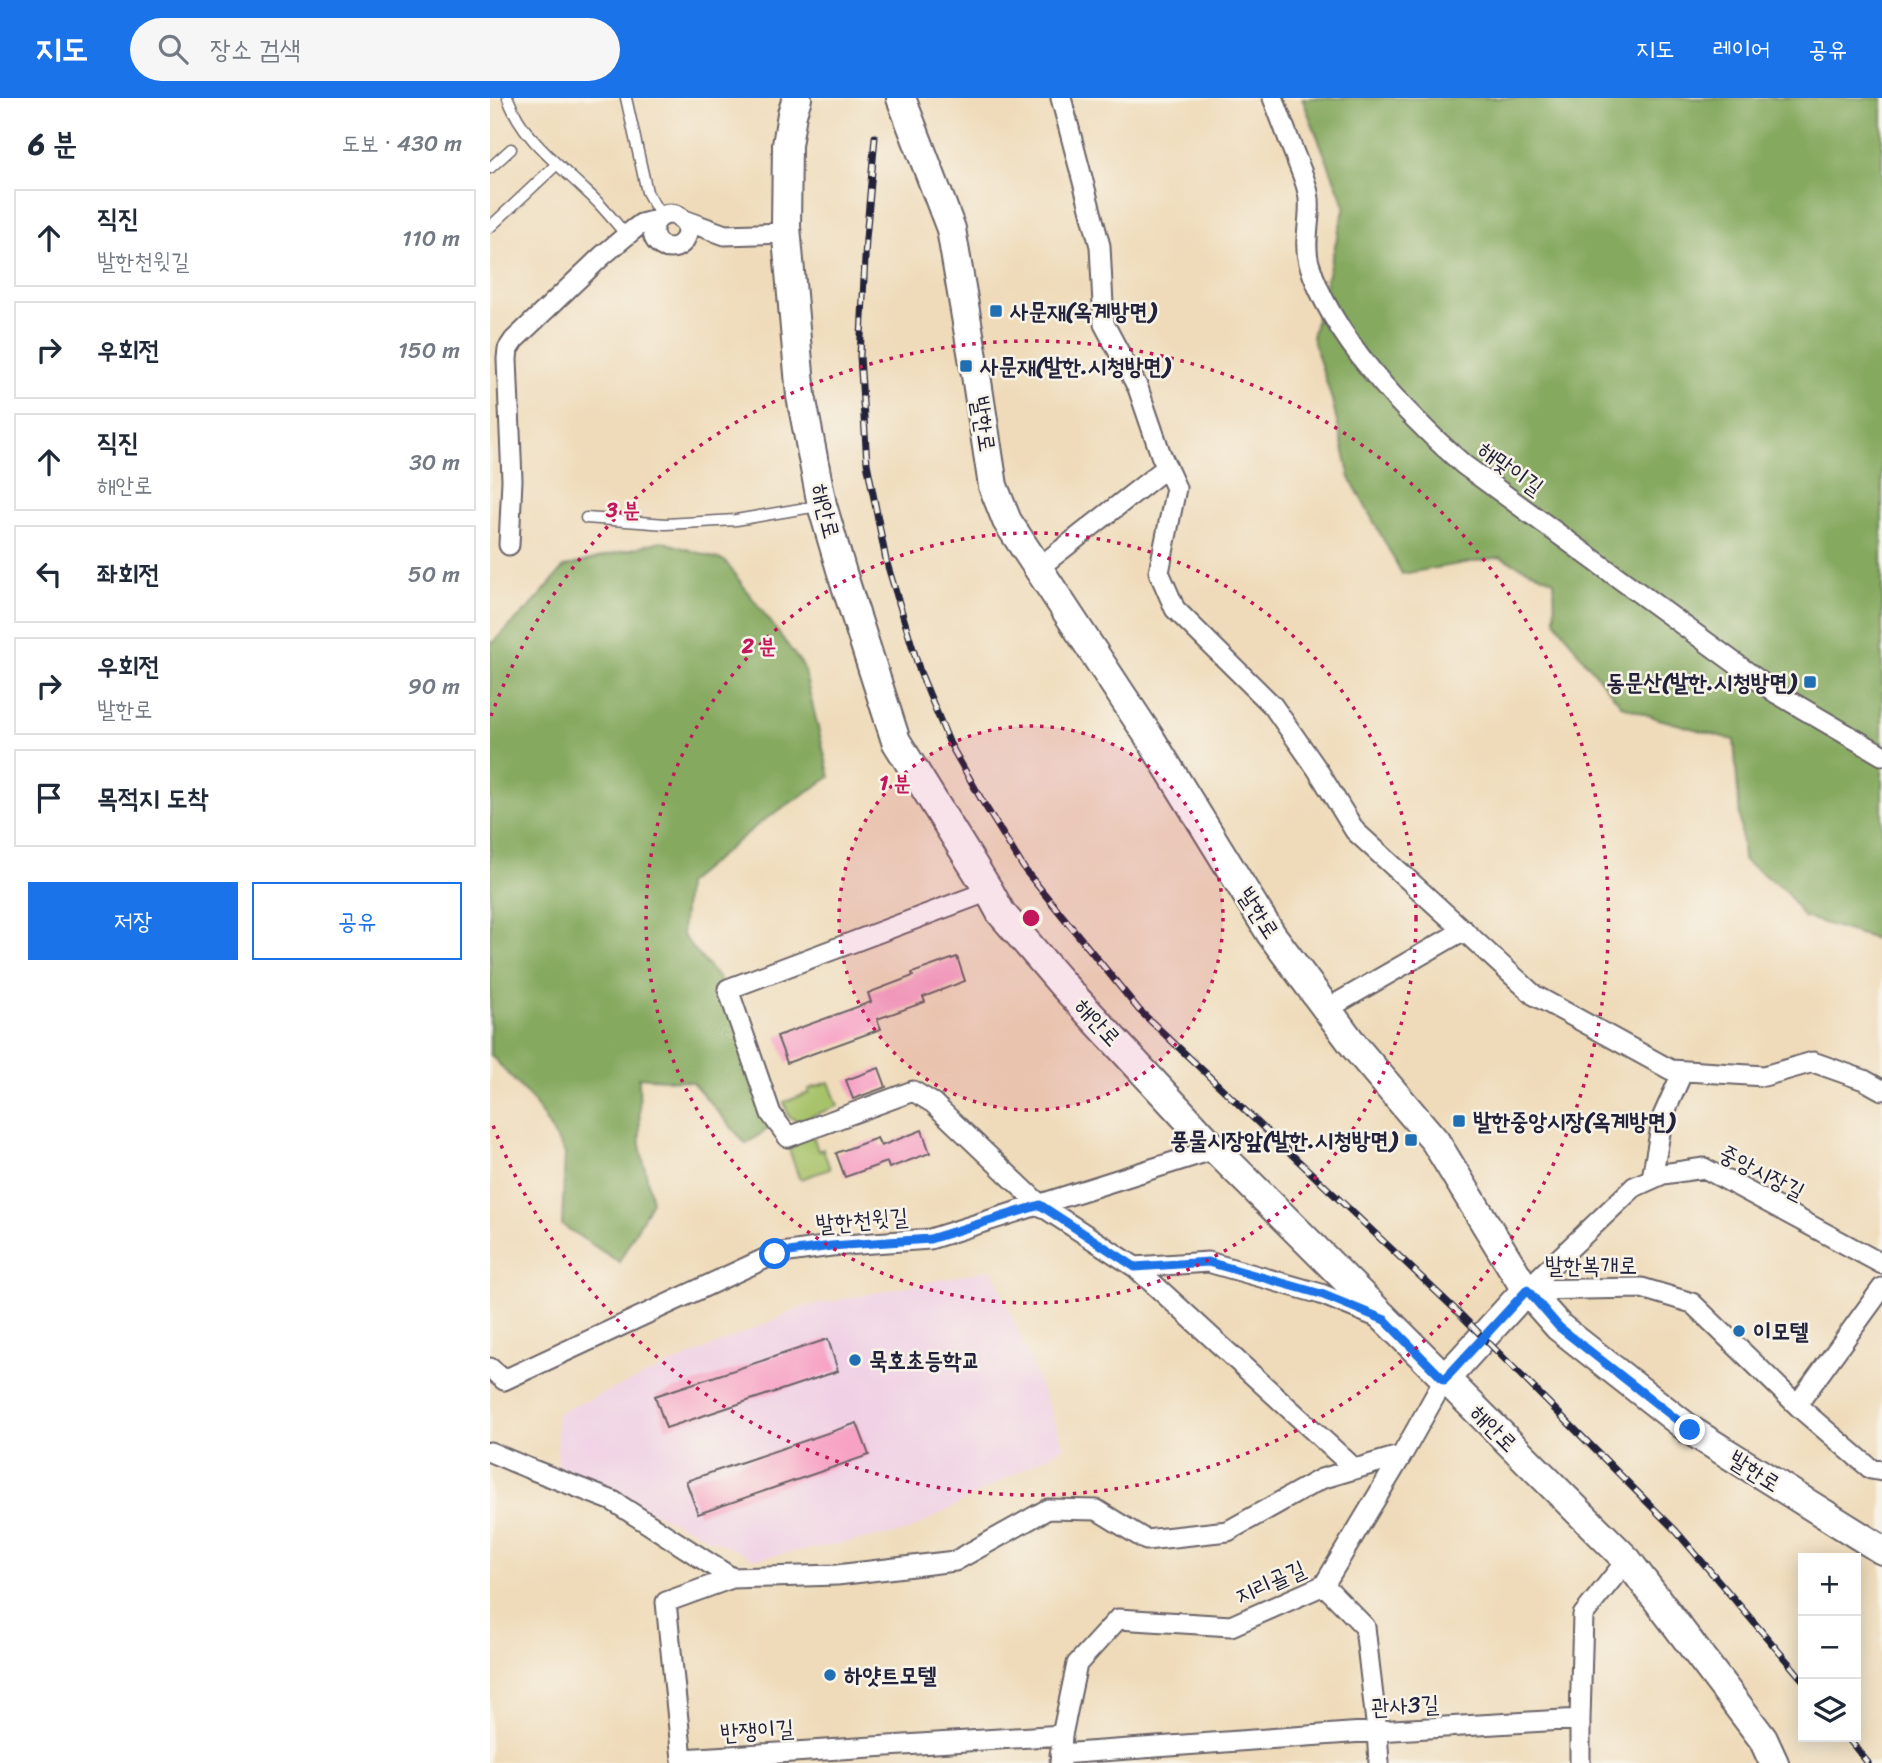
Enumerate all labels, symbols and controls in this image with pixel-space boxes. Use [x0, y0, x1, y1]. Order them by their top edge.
search box [130, 18, 620, 81]
text: 지도 [35, 20, 88, 78]
text: 장소 검색 [210, 26, 301, 72]
text: 지도 [1636, 28, 1674, 70]
text: 레이어 [1712, 28, 1770, 70]
text: 공유 [1808, 28, 1847, 70]
icon: search [154, 30, 192, 68]
text: 6 분 [28, 117, 77, 171]
text: 도보 · 430 m [342, 123, 462, 164]
text: 직진 [97, 195, 139, 241]
text: 110 m [402, 218, 460, 259]
icon: ahead [30, 219, 68, 257]
text: 발한천윗길 [97, 241, 190, 282]
place label: 사문재(옥계방면) [1009, 291, 1158, 332]
marker: 사문재(옥계방면) [988, 303, 1004, 319]
text: 우회전 [97, 327, 160, 373]
text: 150 m [398, 330, 460, 371]
icon: right [30, 331, 68, 369]
place label: 사문재(발한.시청방면) [979, 346, 1172, 387]
marker: 사문재(발한.시청방면) [958, 358, 974, 374]
street label: 발한로 [959, 393, 1008, 455]
text: 직진 [97, 419, 139, 465]
street label: 해맞이길 [1469, 430, 1553, 507]
text: 30 m [409, 442, 460, 483]
icon: ahead [30, 443, 68, 481]
text: 해안로 [97, 465, 153, 506]
street label: 해안로 [799, 479, 852, 543]
text: 3 분 [605, 491, 640, 529]
text: 좌회전 [97, 551, 160, 597]
text: 50 m [408, 554, 460, 595]
icon: left [30, 555, 68, 593]
text: 2 분 [741, 627, 776, 665]
text: 우회전 [97, 643, 160, 689]
place label: 동문산(발한.시청방면) [1606, 662, 1798, 703]
text: 90 m [408, 666, 460, 707]
icon: right [30, 667, 68, 705]
marker: 동문산(발한.시청방면) [1802, 674, 1818, 690]
text: 발한로 [97, 689, 153, 730]
text: 1 분 [879, 764, 911, 802]
text: 목적지 도착 [97, 775, 208, 821]
icon: arrive [30, 779, 68, 817]
street label: 발한로 [1226, 879, 1291, 948]
button: 저장 [28, 882, 238, 960]
button: 공유 [252, 882, 462, 960]
centre of rings [1019, 906, 1043, 930]
street label: 해안로 [1064, 988, 1132, 1057]
place label: 발한중앙시장(옥계방면) [1473, 1101, 1676, 1142]
marker: 발한중앙시장(옥계방면) [1451, 1113, 1467, 1129]
place label: 풍물시장앞(발한.시청방면) [1170, 1120, 1399, 1161]
marker: 풍물시장앞(발한.시청방면) [1403, 1132, 1419, 1148]
street label: 중앙시장길 [1711, 1133, 1812, 1212]
street label: 발한천윗길 [814, 1196, 910, 1245]
route start [759, 1238, 790, 1269]
street label: 발한복개로 [1545, 1245, 1637, 1286]
place label: 이모텔 [1753, 1311, 1809, 1352]
marker: 이모텔 [1731, 1323, 1747, 1339]
place label: 묵호초등학교 [869, 1340, 980, 1381]
marker: 묵호초등학교 [847, 1352, 863, 1368]
street label: 해안로 [1460, 1394, 1528, 1462]
route end [1674, 1414, 1705, 1445]
street label: 발한로 [1720, 1439, 1789, 1504]
street label: 지리골길 [1228, 1549, 1312, 1616]
map controls [1798, 1553, 1861, 1742]
button: + [1798, 1553, 1861, 1616]
button: − [1798, 1616, 1861, 1679]
place label: 하얏트모텔 [844, 1655, 937, 1696]
marker: 하얏트모텔 [822, 1667, 838, 1683]
button: layers [1798, 1679, 1861, 1742]
street label: 관사3길 [1370, 1683, 1440, 1728]
street label: 반쟁이길 [719, 1707, 795, 1754]

